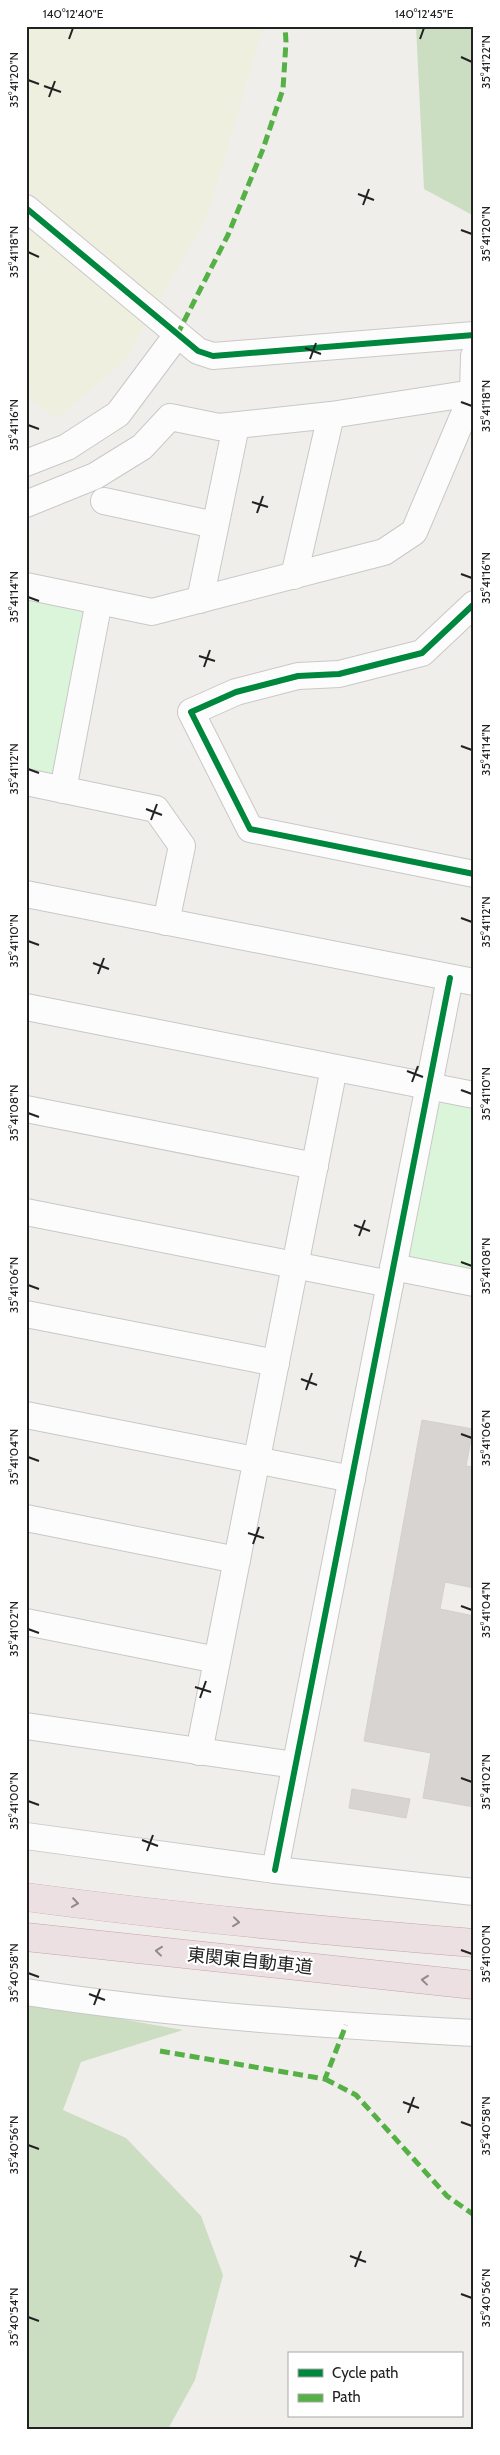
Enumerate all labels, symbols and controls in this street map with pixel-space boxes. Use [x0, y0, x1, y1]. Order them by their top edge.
text: 140°12'40"E [43, 6, 104, 21]
text: 140°12'45"E [395, 6, 454, 21]
text: 35°41'22"N [478, 35, 493, 89]
text: 35°41'20"N [6, 52, 21, 108]
text: 35°41'20"N [478, 206, 493, 262]
text: 35°41'18"N [6, 226, 21, 278]
text: 35°41'18"N [478, 380, 493, 432]
text: 35°41'16"N [6, 399, 21, 451]
text: 35°41'16"N [478, 552, 493, 604]
text: 35°41'14"N [6, 571, 21, 623]
text: 35°41'14"N [478, 724, 493, 776]
text: 35°41'12"N [6, 743, 21, 795]
text: 35°41'12"N [478, 896, 493, 948]
text: 35°41'10"N [6, 914, 21, 968]
text: 35°41'10"N [478, 1067, 493, 1121]
text: 35°41'08"N [6, 1084, 21, 1142]
text: 35°41'08"N [478, 1237, 493, 1295]
text: 35°41'06"N [6, 1257, 21, 1313]
text: 35°41'06"N [478, 1410, 493, 1466]
text: 35°41'04"N [6, 1429, 21, 1485]
text: 35°41'04"N [478, 1582, 493, 1638]
text: 35°41'02"N [6, 1601, 21, 1657]
text: 35°41'02"N [478, 1754, 493, 1810]
text: 35°41'00"N [6, 1772, 21, 1830]
one-way arrow [70, 1898, 79, 1908]
one-way arrow [232, 1916, 240, 1927]
text: 35°41'00"N [478, 1925, 493, 1983]
text: 35°40'58"N [6, 1943, 21, 2003]
street label: 東関東自動車道 [186, 1943, 314, 1979]
one-way arrow [155, 1946, 163, 1957]
one-way arrow [421, 1974, 429, 1985]
text: 35°40'58"N [478, 2096, 493, 2156]
text: 35°40'56"N [6, 2115, 21, 2175]
text: 35°40'56"N [478, 2268, 493, 2328]
text: 35°40'54"N [6, 2287, 21, 2347]
legend [288, 2352, 462, 2418]
text: Cycle path [332, 2364, 398, 2382]
text: Path [332, 2388, 361, 2406]

